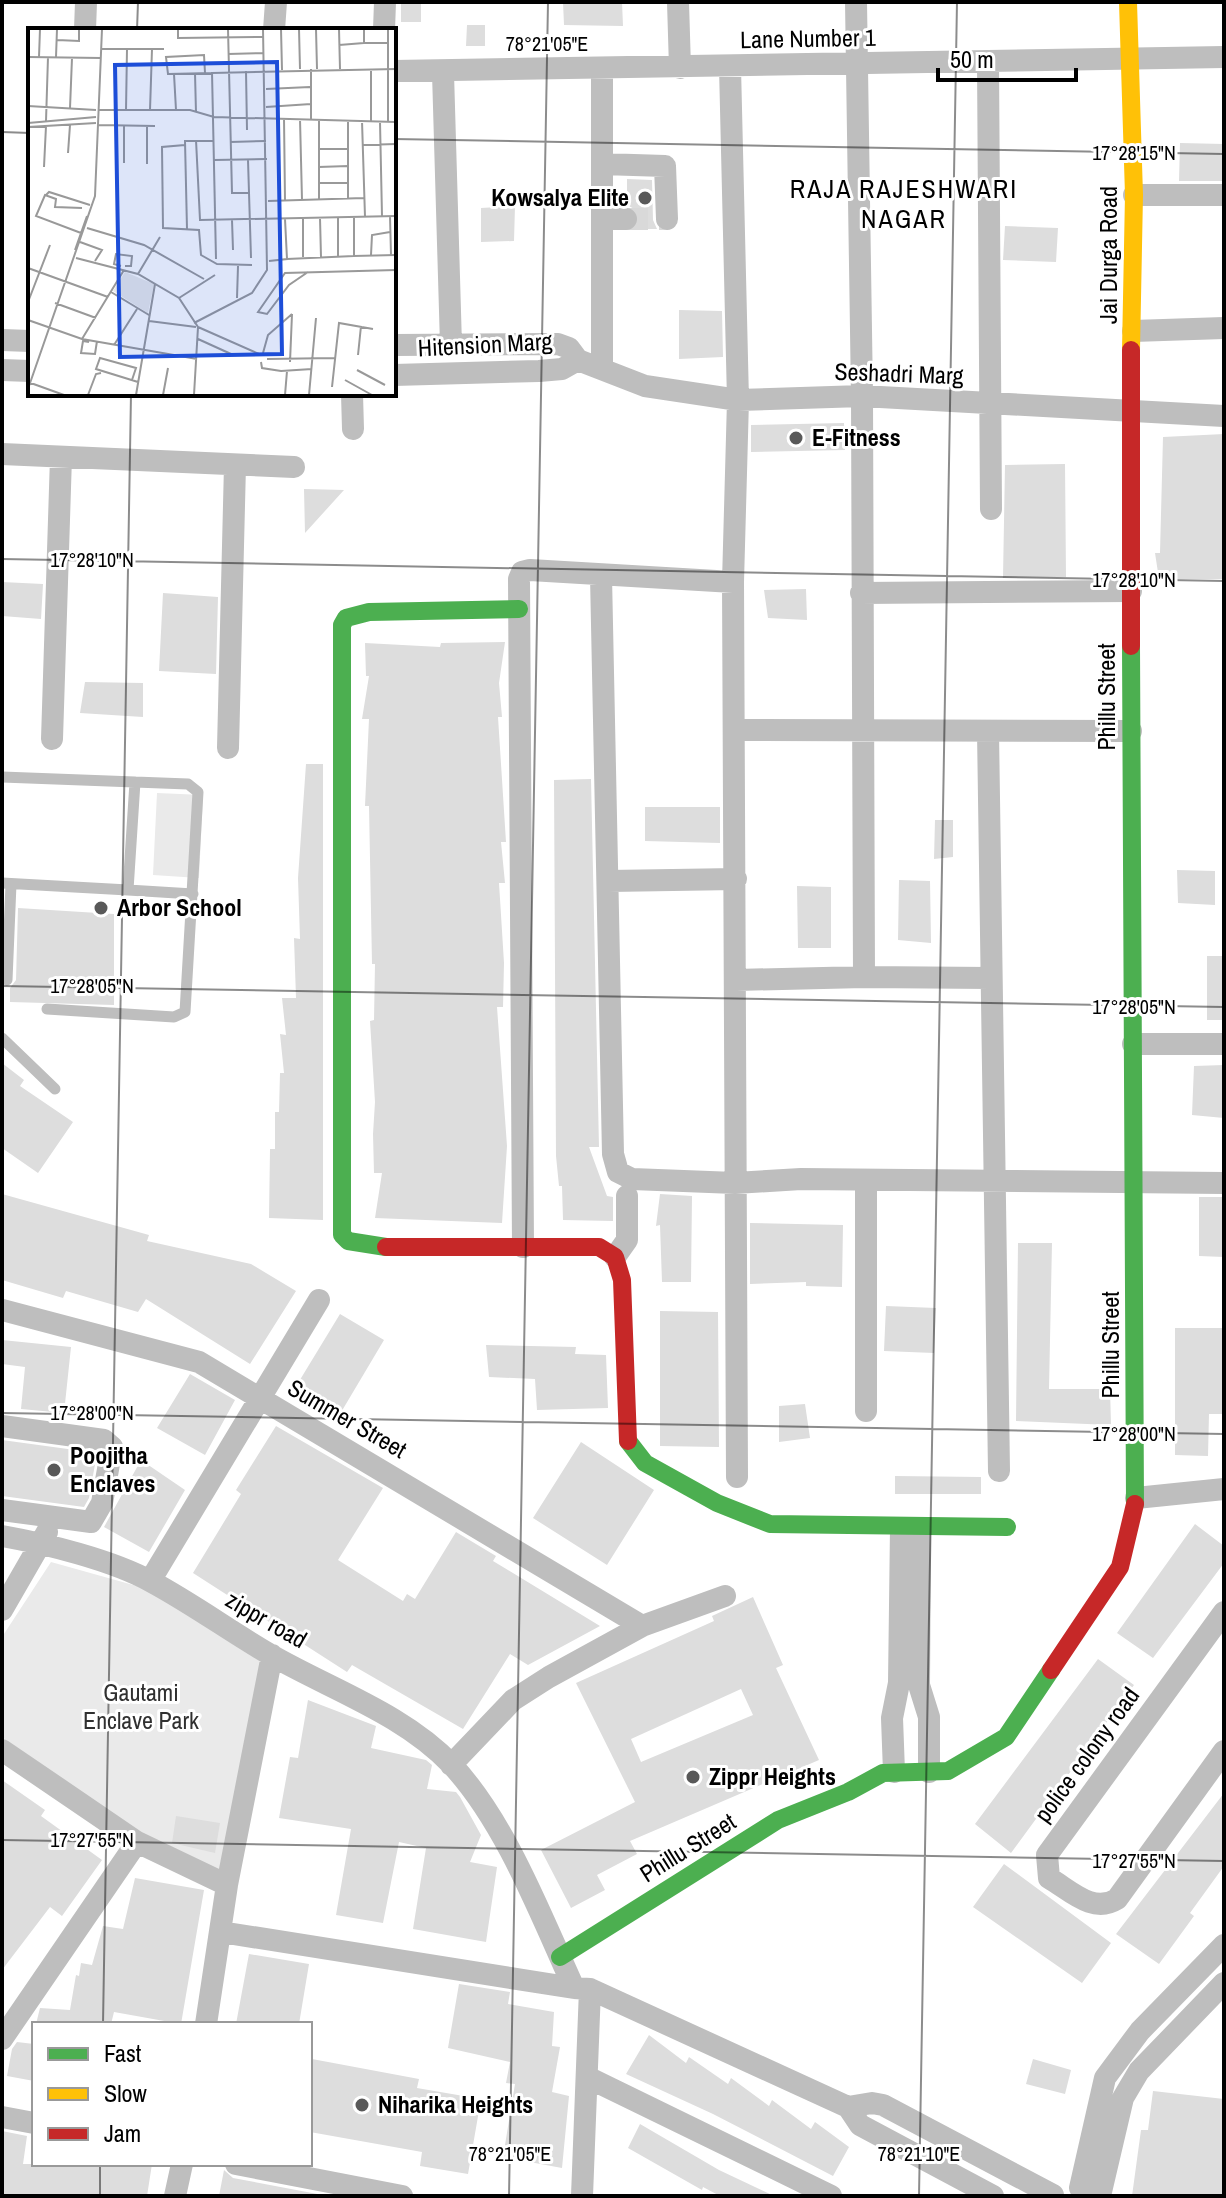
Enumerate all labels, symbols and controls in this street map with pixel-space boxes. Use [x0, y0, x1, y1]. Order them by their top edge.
street label: Lane Number 1 [740, 21, 876, 55]
inset map [28, 28, 396, 396]
text: 78°21'05"E [506, 30, 588, 57]
scale bar [938, 32, 1076, 82]
text: 50 m [950, 43, 994, 75]
text: 17°28'15"N [1092, 139, 1176, 166]
district label: RAJA RAJESHWARI NAGAR [790, 171, 1018, 236]
place label: Kowsalya Elite [491, 181, 629, 213]
street label: Jai Durga Road [1092, 186, 1124, 324]
marker: Kowsalya Elite [636, 189, 654, 207]
street label: Hitension Marg [417, 324, 553, 364]
street label: Seshadri Marg [834, 355, 964, 391]
place label: E-Fitness [812, 421, 901, 453]
marker: E-Fitness [787, 429, 805, 447]
text: 17°28'10"N [50, 546, 134, 573]
text: 17°28'10"N [1092, 566, 1176, 593]
street label: Phillu Street [1090, 643, 1122, 751]
place label: Arbor School [117, 891, 242, 923]
marker: Arbor School [92, 899, 110, 917]
text: 17°28'05"N [50, 972, 134, 999]
text: 17°28'05"N [1092, 993, 1176, 1020]
street label: Phillu Street [1094, 1291, 1126, 1399]
street label: Summer Street [282, 1371, 413, 1465]
text: 17°28'00"N [50, 1399, 134, 1426]
text: 17°28'00"N [1092, 1420, 1176, 1447]
place label: Poojitha Enclaves [70, 1439, 155, 1499]
marker: Poojitha Enclaves [45, 1461, 63, 1479]
street label: zippr road [220, 1583, 313, 1655]
park label: Gautami Enclave Park [83, 1676, 199, 1736]
street label: police colony road [1026, 1680, 1146, 1828]
place label: Zippr Heights [709, 1760, 836, 1792]
marker: Zippr Heights [684, 1768, 702, 1786]
street label: Phillu Street [634, 1805, 742, 1889]
text: 17°27'55"N [50, 1826, 134, 1853]
text: 17°27'55"N [1092, 1847, 1176, 1874]
legend [32, 2022, 312, 2166]
text: Fast [104, 2037, 142, 2069]
text: Slow [104, 2077, 147, 2109]
place label: Niharika Heights [378, 2088, 533, 2120]
marker: Niharika Heights [353, 2096, 371, 2114]
text: Jam [104, 2117, 141, 2149]
text: 78°21'05"E [469, 2140, 551, 2167]
text: 78°21'10"E [878, 2140, 960, 2167]

